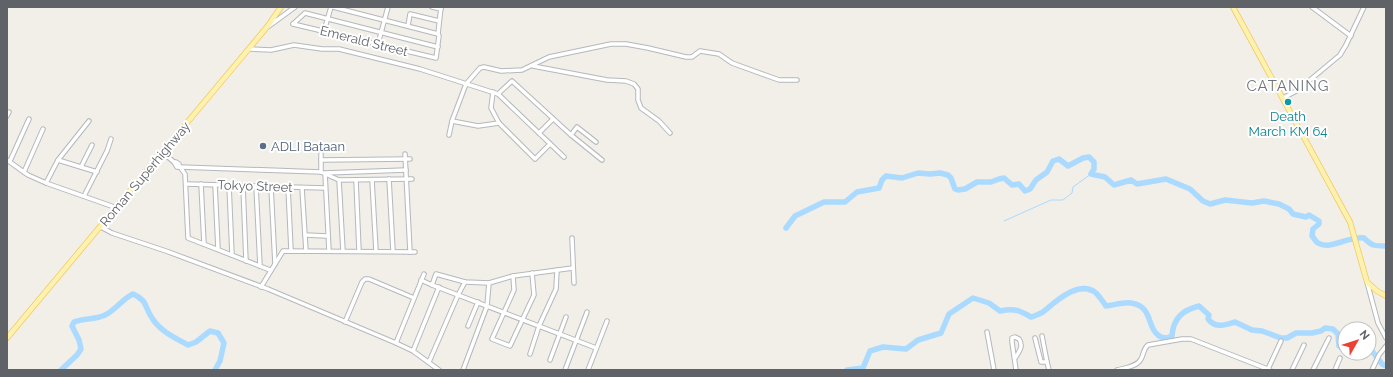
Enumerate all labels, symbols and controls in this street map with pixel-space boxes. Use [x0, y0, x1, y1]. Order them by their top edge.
street label: Emerald Street [319, 23, 410, 59]
district label: CATANING [1246, 77, 1330, 95]
marker: Death March KM 64 [1283, 97, 1293, 107]
place label: Death March KM 64 [1249, 109, 1327, 139]
street label: Roman Superhighway [97, 119, 193, 229]
place label: ADLI Bataan [271, 139, 345, 154]
marker: ADLI Bataan [258, 141, 268, 151]
street label: Tokyo Street [217, 177, 293, 195]
north arrow [1337, 321, 1377, 361]
text: N [1357, 328, 1372, 342]

